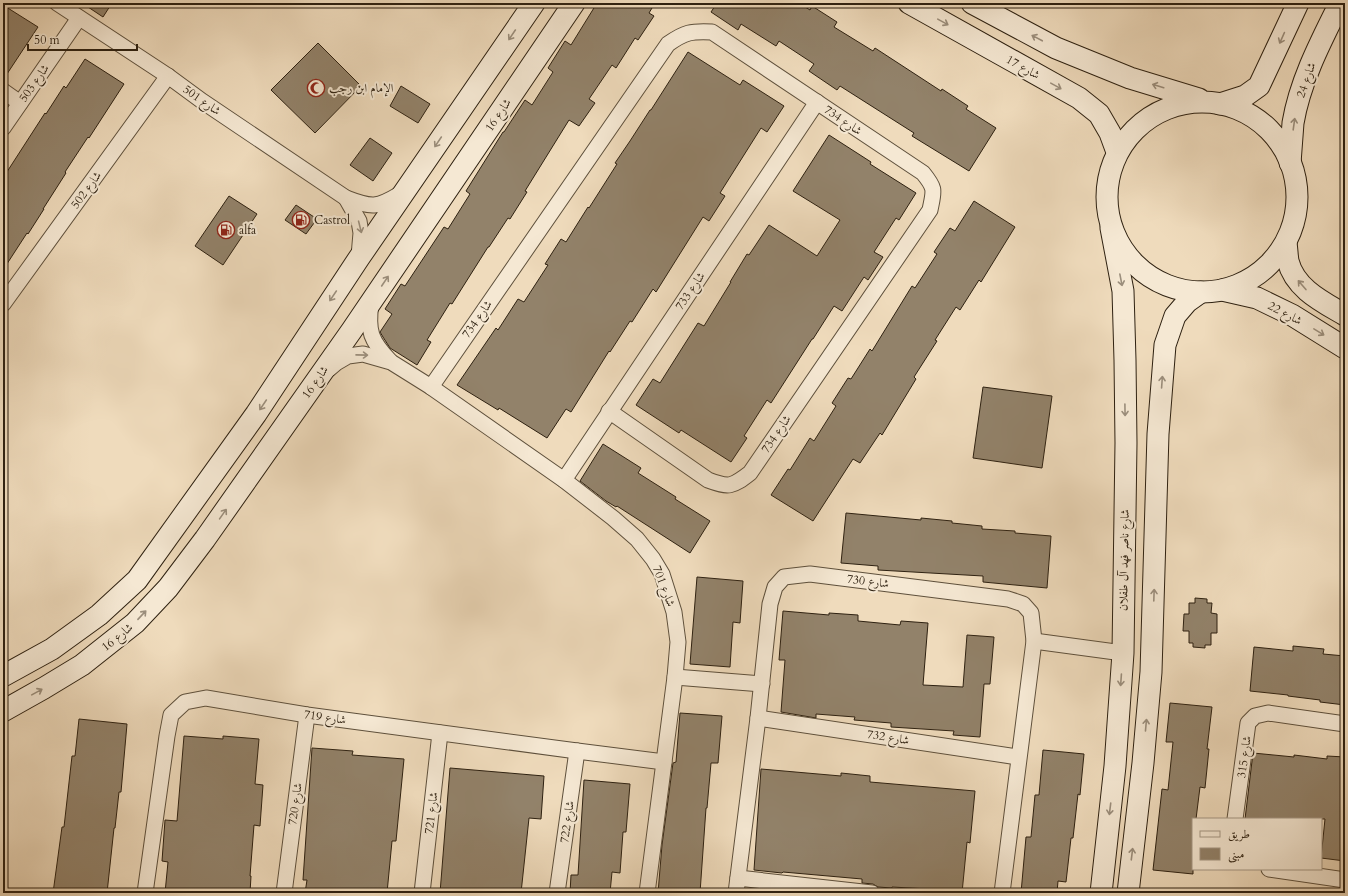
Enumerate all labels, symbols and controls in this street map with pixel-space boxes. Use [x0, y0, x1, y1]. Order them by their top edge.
one-way arrow [937, 19, 949, 27]
scale bar [28, 26, 137, 52]
one-way arrow [508, 29, 516, 40]
text: 50 m [34, 32, 61, 48]
one-way arrow [1278, 32, 1285, 44]
one-way arrow [1032, 34, 1044, 41]
street label: شارع 17 [1002, 51, 1043, 86]
street label: شارع 24 [1293, 60, 1322, 101]
street label: شارع 503 [15, 61, 55, 107]
mosque icon: الإمام ابن رجب [306, 78, 326, 98]
place label: الإمام ابن رجب [329, 80, 394, 99]
street label: شارع 501 [178, 81, 224, 121]
one-way arrow [1050, 82, 1062, 90]
one-way arrow [1152, 82, 1165, 89]
street label: شارع 16 [481, 95, 517, 136]
street label: شارع 734 [819, 101, 865, 141]
one-way arrow [1290, 118, 1298, 131]
one-way arrow [434, 137, 442, 148]
street label: شارع 502 [67, 168, 107, 214]
fuel station icon: Castrol [291, 210, 311, 230]
place label: Castrol [314, 212, 350, 228]
fuel station icon: alfa [216, 220, 236, 240]
one-way arrow [356, 220, 364, 233]
place label: alfa [239, 222, 257, 238]
street label: شارع 733 [671, 269, 711, 315]
one-way arrow [1117, 273, 1125, 286]
one-way arrow [381, 276, 389, 287]
one-way arrow [1297, 280, 1307, 290]
one-way arrow [329, 290, 337, 301]
street label: شارع 734 [458, 297, 498, 343]
street label: شارع 22 [1264, 297, 1305, 331]
one-way arrow [1313, 328, 1325, 336]
one-way arrow [355, 352, 368, 359]
street label: شارع 16 [298, 362, 335, 403]
one-way arrow [1159, 376, 1166, 389]
one-way arrow [258, 399, 266, 411]
one-way arrow [1122, 403, 1129, 416]
street label: شارع 734 [757, 412, 797, 458]
one-way arrow [219, 509, 227, 520]
street label: شارع ناصر فهد آل طفلان [1115, 509, 1136, 611]
street label: شارع 701 [646, 563, 679, 610]
street label: شارع 730 [846, 570, 890, 595]
one-way arrow [1150, 589, 1157, 602]
one-way arrow [137, 610, 147, 620]
street label: شارع 16 [98, 619, 138, 657]
one-way arrow [1118, 673, 1125, 686]
one-way arrow [31, 688, 43, 695]
street label: شارع 719 [302, 706, 347, 731]
one-way arrow [1143, 719, 1150, 732]
street label: شارع 732 [865, 726, 910, 751]
street label: شارع 315 [1233, 735, 1258, 780]
street label: شارع 720 [284, 782, 309, 827]
street label: شارع 721 [420, 791, 445, 835]
street label: شارع 722 [556, 800, 581, 845]
one-way arrow [1107, 802, 1114, 815]
legend [1192, 818, 1322, 870]
text: طريق [1228, 826, 1250, 842]
text: مبنى [1228, 846, 1244, 863]
one-way arrow [1128, 848, 1136, 861]

